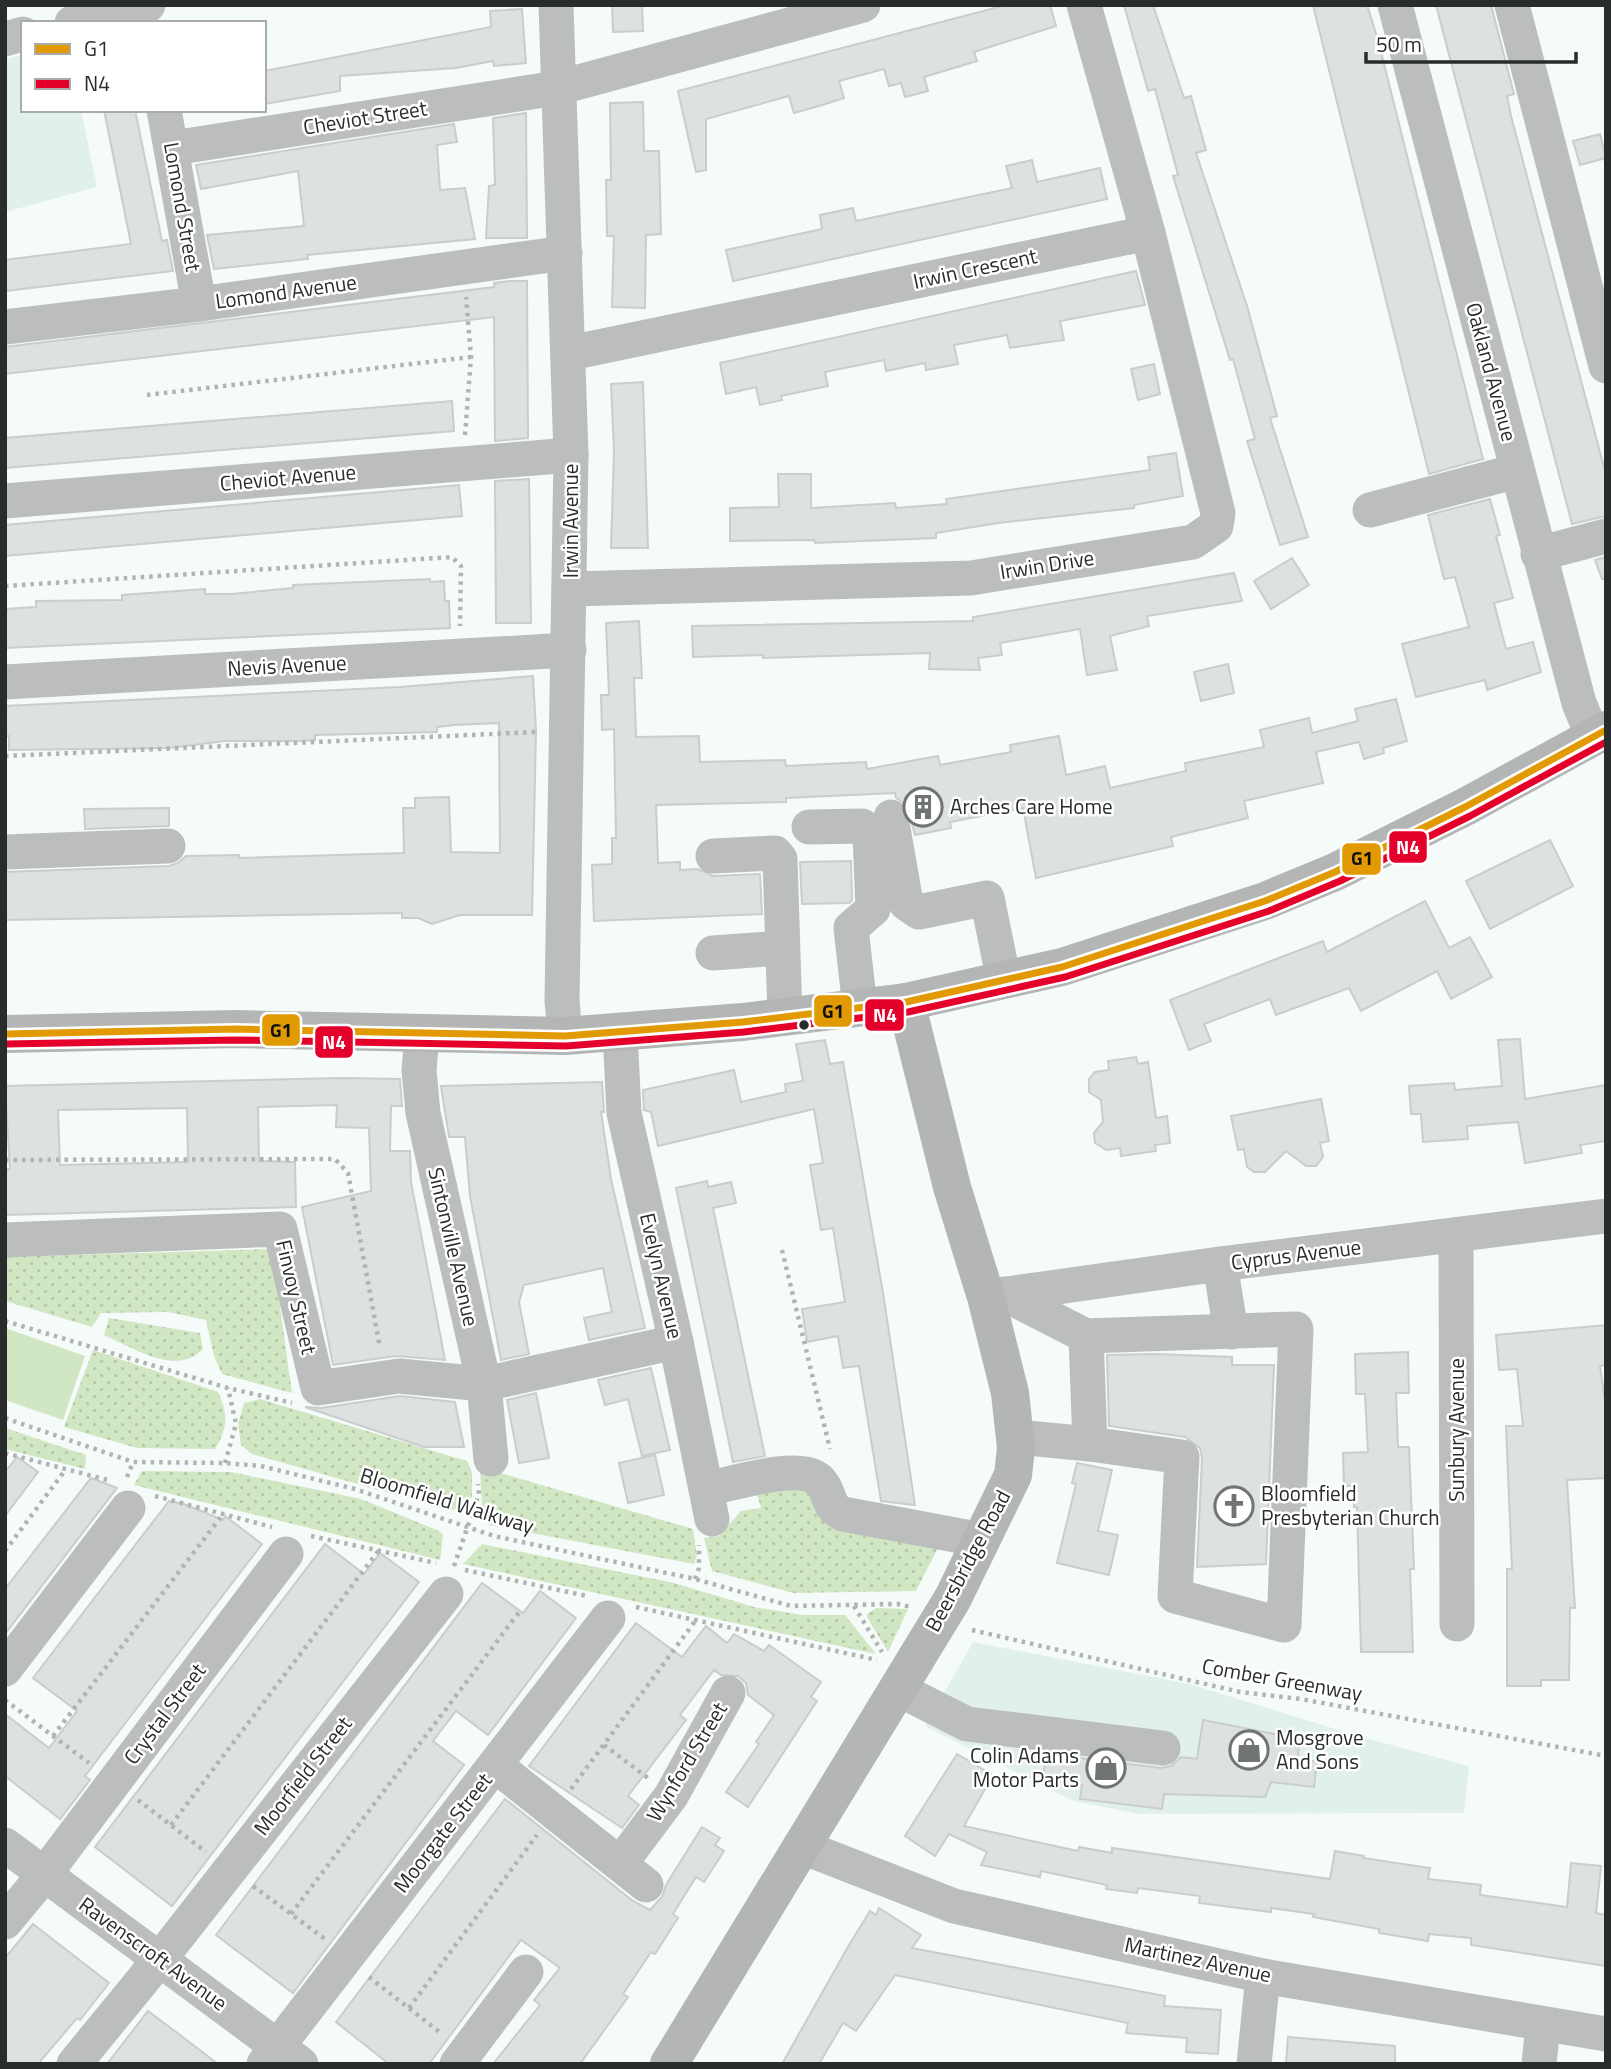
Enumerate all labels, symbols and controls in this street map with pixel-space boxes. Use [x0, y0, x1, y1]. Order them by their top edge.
legend [21, 21, 266, 112]
scale bar [1366, 21, 1576, 65]
text: 50 m [1376, 28, 1422, 60]
text: G1 [84, 32, 109, 64]
text: N4 [84, 67, 110, 99]
street label: Cheviot Street [301, 91, 430, 143]
street label: Lomond Street [156, 140, 210, 275]
street label: Irwin Crescent [910, 239, 1040, 297]
street label: Lomond Avenue [213, 265, 359, 317]
street label: Oakland Avenue [1458, 299, 1526, 445]
street label: Cheviot Avenue [219, 455, 357, 499]
street label: Irwin Avenue [554, 464, 586, 578]
street label: Irwin Drive [997, 541, 1096, 587]
street label: Nevis Avenue [227, 646, 347, 684]
building icon: Arches Care Home [902, 786, 944, 828]
place label: Arches Care Home [950, 790, 1113, 822]
line badge: N4 [1388, 830, 1428, 864]
text: N4 [1396, 832, 1420, 861]
line badge: G1 [1341, 842, 1382, 876]
text: G1 [1351, 843, 1373, 872]
line badge: G1 [813, 994, 853, 1028]
text: G1 [822, 996, 844, 1025]
line badge: N4 [864, 998, 905, 1032]
text: N4 [873, 1000, 897, 1029]
line badge: G1 [261, 1013, 301, 1047]
text: G1 [270, 1015, 292, 1044]
unlabelled marker [797, 1018, 811, 1032]
line badge: N4 [314, 1025, 354, 1059]
text: N4 [322, 1027, 346, 1056]
street label: Sintonville Avenue [420, 1164, 488, 1329]
street label: Evelyn Avenue [632, 1210, 692, 1342]
street label: Cyprus Avenue [1229, 1230, 1363, 1278]
street label: Finvoy Street [268, 1236, 326, 1358]
street label: Sunbury Avenue [1440, 1358, 1472, 1502]
street label: Bloomfield Walkway [356, 1458, 538, 1542]
place label: Bloomfield Presbyterian Church [1261, 1477, 1439, 1533]
street label: Beersbridge Road [916, 1484, 1018, 1637]
church icon: Bloomfield Presbyterian Church [1213, 1485, 1255, 1527]
street label: Comber Greenway [1200, 1649, 1365, 1709]
street label: Crystal Street [115, 1655, 213, 1771]
street label: Wynford Street [638, 1695, 735, 1827]
street label: Moorfield Street [245, 1708, 359, 1842]
place label: Mosgrove And Sons [1276, 1721, 1364, 1777]
shop icon: Mosgrove And Sons [1228, 1729, 1270, 1771]
place label: Colin Adams Motor Parts [970, 1739, 1079, 1795]
shop icon: Colin Adams Motor Parts [1085, 1747, 1127, 1789]
street label: Moorgate Street [385, 1765, 500, 1899]
street label: Ravenscroft Avenue [73, 1888, 235, 2018]
street label: Martinez Avenue [1122, 1928, 1274, 1990]

